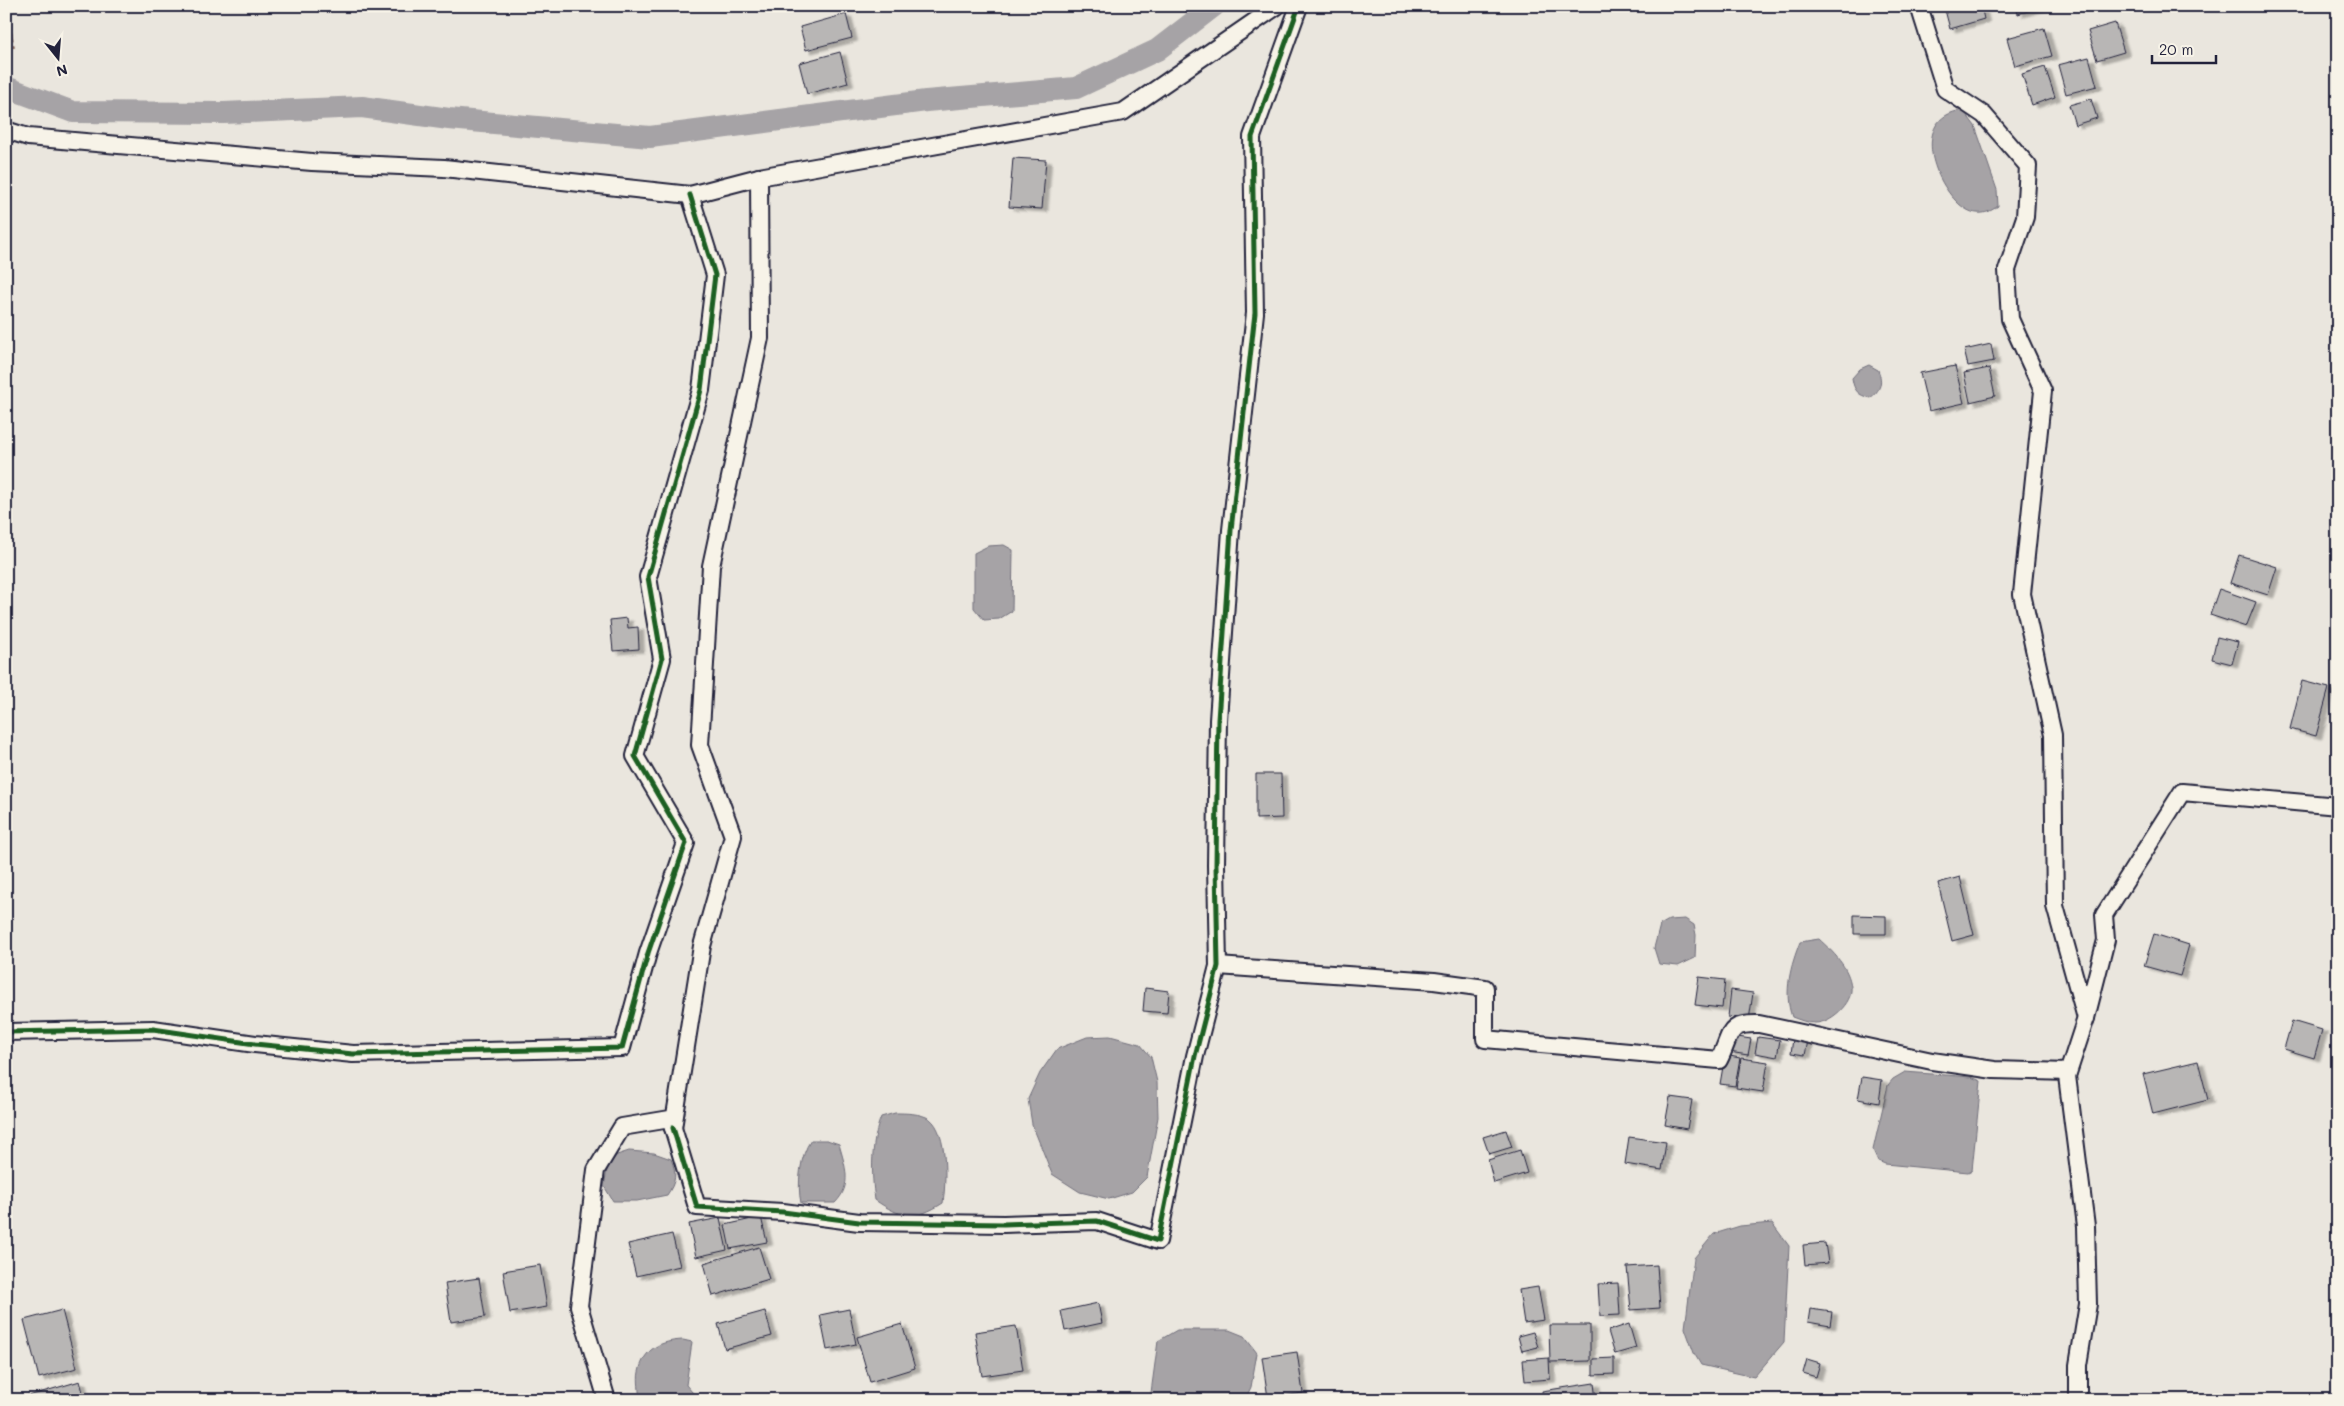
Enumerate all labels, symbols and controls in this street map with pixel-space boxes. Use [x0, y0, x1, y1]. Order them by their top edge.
north arrow [32, 32, 82, 82]
scale bar [2152, 32, 2215, 64]
text: 20 m [2159, 39, 2193, 59]
text: N [54, 60, 70, 82]

